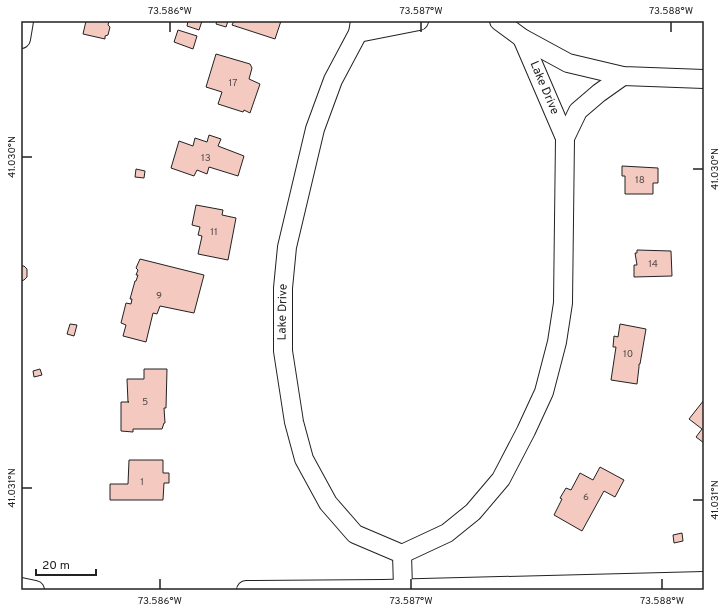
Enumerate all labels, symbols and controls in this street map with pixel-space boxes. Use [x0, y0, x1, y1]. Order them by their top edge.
text: 73.586°W [148, 5, 192, 18]
text: 73.587°W [399, 5, 443, 18]
text: 73.588°W [649, 5, 693, 18]
street label: Lake Drive [526, 59, 562, 117]
house number: 17 [229, 77, 237, 90]
text: 41.030°N [6, 136, 19, 178]
text: 41.030°N [709, 148, 722, 190]
house number: 13 [201, 152, 211, 165]
house number: 18 [635, 174, 645, 187]
house number: 11 [210, 226, 218, 239]
house number: 14 [648, 258, 658, 271]
street label: Lake Drive [275, 283, 291, 341]
house number: 9 [156, 290, 162, 303]
house number: 10 [623, 348, 633, 361]
house number: 5 [142, 396, 148, 409]
text: 41.031°N [6, 468, 19, 508]
house number: 1 [140, 476, 144, 489]
text: 41.031°N [709, 480, 722, 520]
house number: 6 [583, 491, 589, 504]
scale bar [36, 551, 96, 577]
text: 20 m [42, 558, 70, 574]
text: 73.586°W [138, 595, 182, 608]
text: 73.587°W [389, 595, 433, 608]
text: 73.588°W [640, 595, 684, 608]

